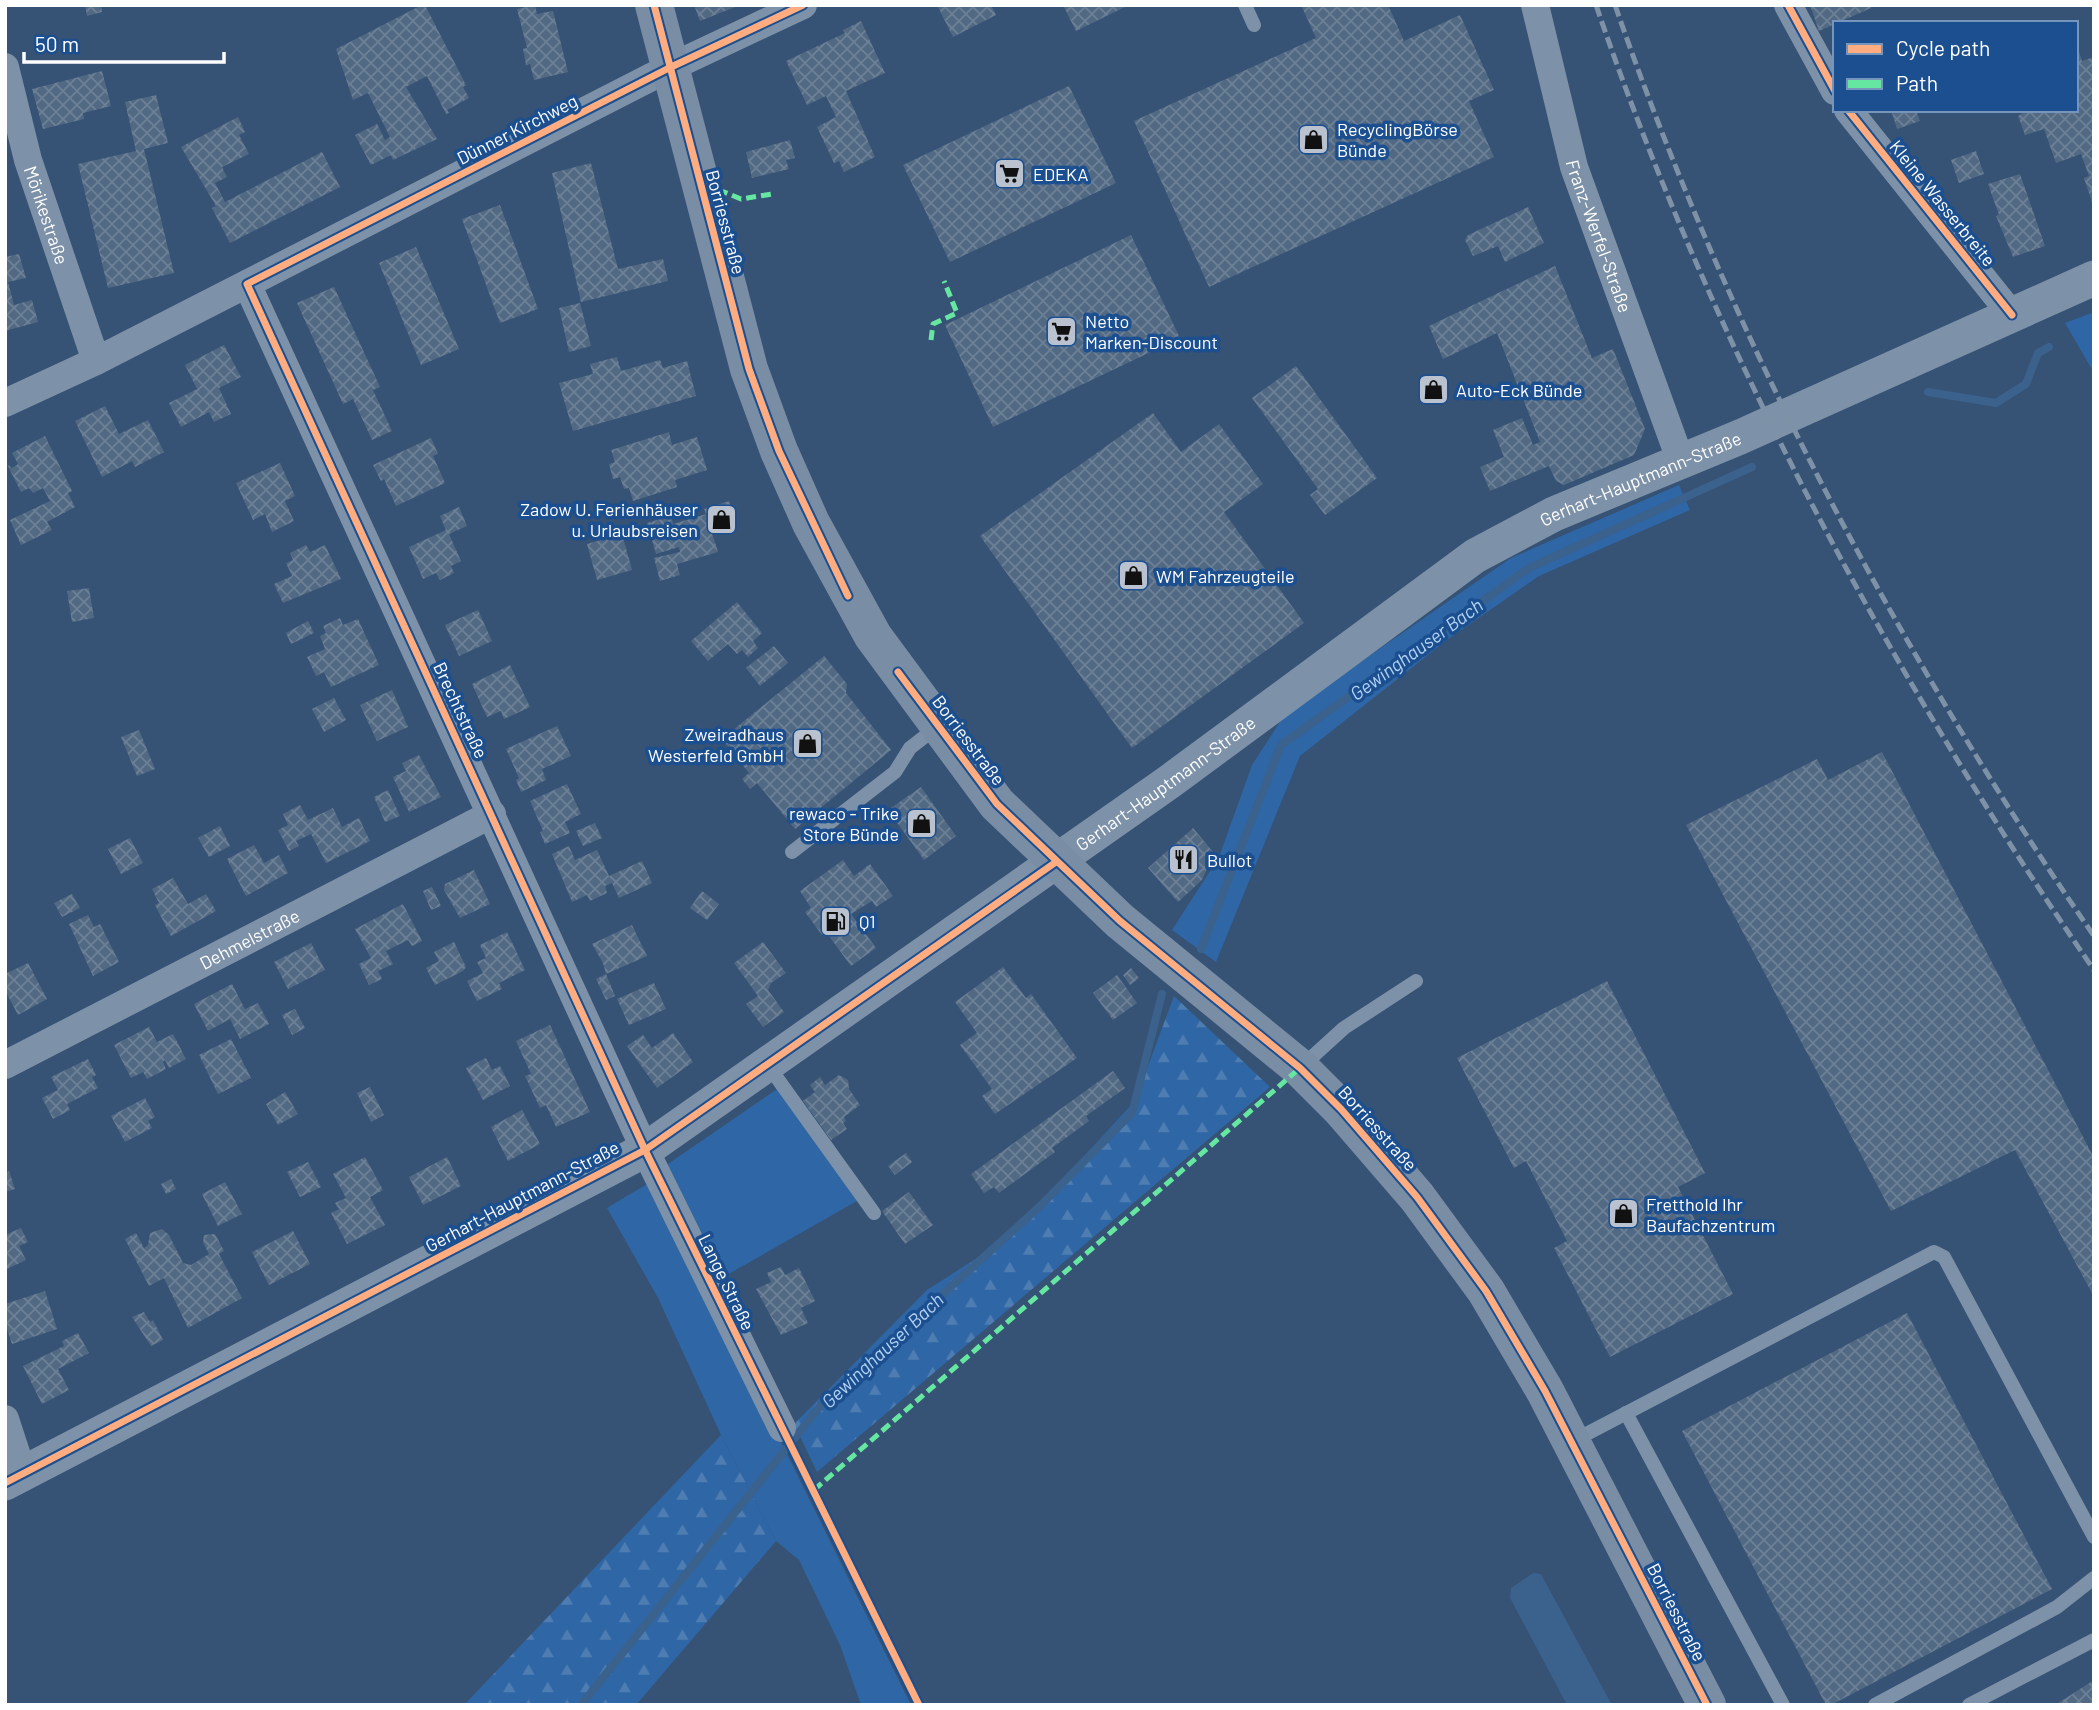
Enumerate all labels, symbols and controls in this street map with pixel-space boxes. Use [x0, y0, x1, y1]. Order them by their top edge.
scale bar [24, 21, 224, 65]
legend [1833, 21, 2078, 112]
text: 50 m [35, 31, 79, 56]
text: Cycle path [1896, 35, 1990, 60]
text: Path [1896, 70, 1938, 95]
street label: Dünner Kirchweg [453, 89, 581, 169]
place label: RecyclingBörse Bünde [1337, 118, 1458, 161]
shop icon: RecyclingBörse Bünde [1297, 122, 1331, 156]
street label: Kleine Wasserbreite [1885, 136, 2001, 270]
supermarket icon: EDEKA [993, 157, 1027, 191]
street label: Franz-Werfel-Straße [1562, 158, 1637, 315]
street label: Mörikestraße [20, 163, 73, 267]
place label: EDEKA [1033, 163, 1088, 185]
street label: Borriesstraße [702, 167, 750, 277]
place label: Netto Marken-Discount [1085, 310, 1218, 353]
supermarket icon: Netto Marken-Discount [1045, 314, 1079, 348]
shop icon: Auto-Eck Bünde [1416, 373, 1450, 407]
place label: Auto-Eck Bünde [1456, 379, 1582, 401]
street label: Gerhart-Hauptmann-Straße [1536, 427, 1744, 531]
place label: Zadow U. Ferienhäuser u. Urlaubsreisen [520, 498, 698, 541]
shop icon: Zadow U. Ferienhäuser u. Urlaubsreisen [704, 502, 738, 536]
shop icon: WM Fahrzeugteile [1116, 559, 1150, 593]
place label: WM Fahrzeugteile [1156, 565, 1295, 587]
water label: Gewinghauser Bach [1345, 593, 1487, 705]
street label: Brechtstraße [429, 658, 493, 762]
street label: Borriesstraße [928, 691, 1010, 789]
street label: Gerhart-Hauptmann-Straße [1071, 711, 1260, 855]
place label: Zweiradhaus Westerfeld GmbH [648, 723, 784, 766]
shop icon: Zweiradhaus Westerfeld GmbH [790, 727, 824, 761]
place label: rewaco - Trike Store Bünde [789, 802, 899, 845]
shop icon: rewaco - Trike Store Bünde [905, 806, 939, 840]
restaurant icon: Bullot [1167, 843, 1201, 877]
place label: Bullot [1207, 849, 1252, 871]
street label: Dehmelstraße [196, 904, 303, 974]
fuel station icon: Q1 [819, 904, 853, 938]
place label: Q1 [859, 910, 876, 932]
street label: Borriesstraße [1334, 1081, 1422, 1175]
street label: Gerhart-Hauptmann-Straße [421, 1136, 623, 1256]
place label: Fretthold Ihr Baufachzentrum [1646, 1193, 1775, 1236]
shop icon: Fretthold Ihr Baufachzentrum [1606, 1197, 1640, 1231]
street label: Lange Straße [694, 1230, 760, 1334]
water label: Gewinghauser Bach [816, 1288, 948, 1412]
street label: Borriesstraße [1643, 1559, 1711, 1665]

